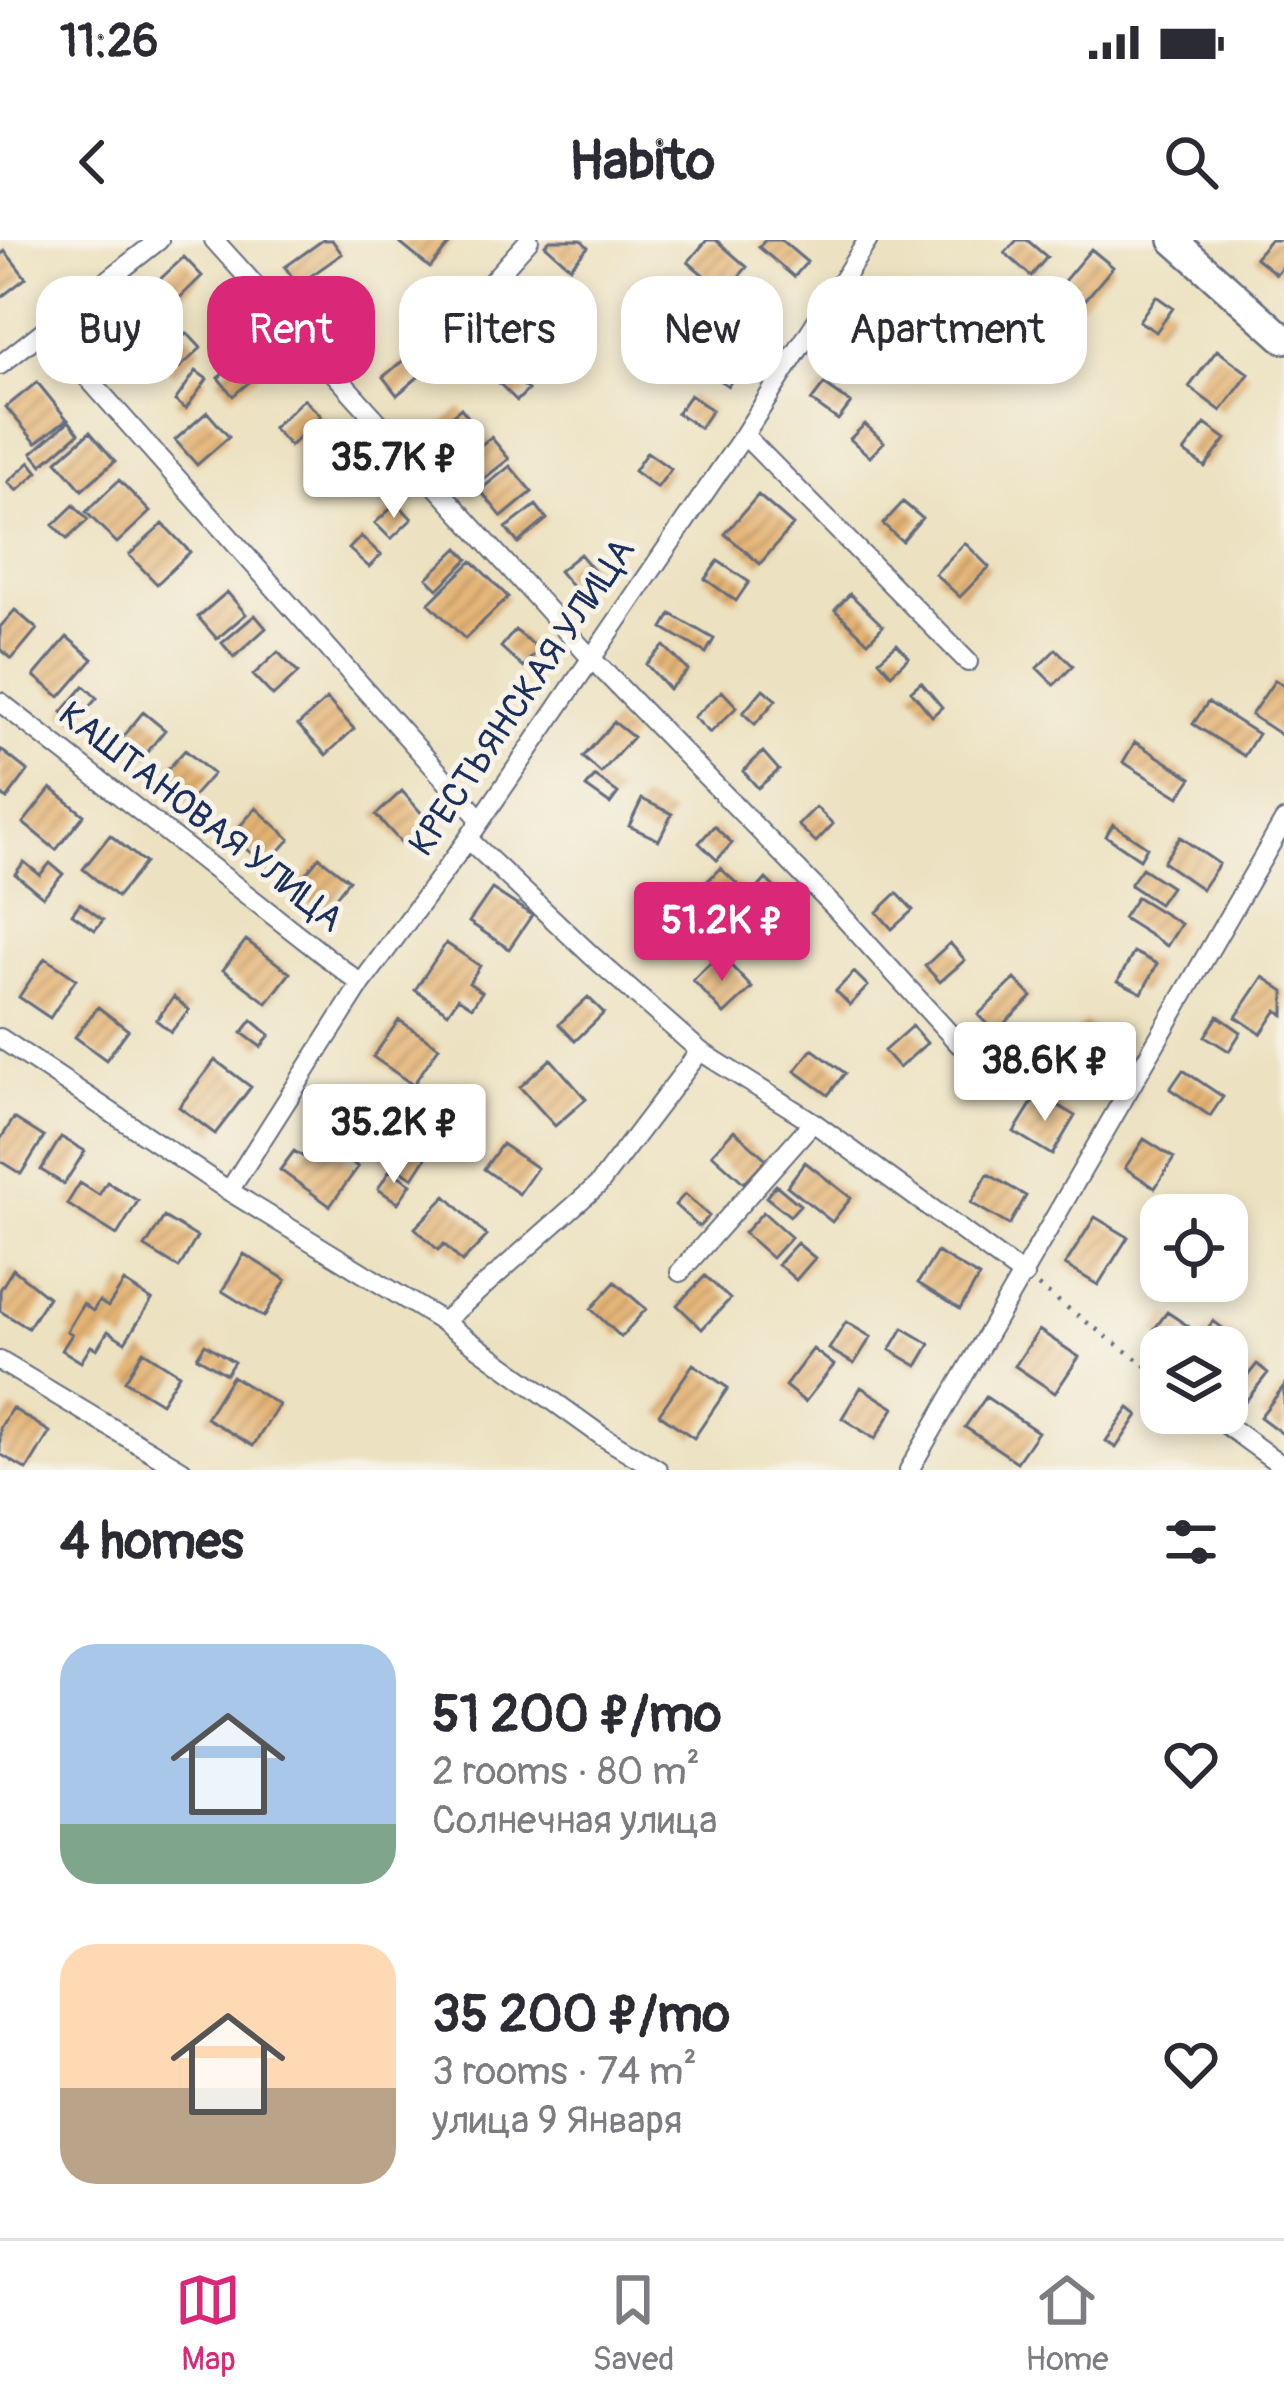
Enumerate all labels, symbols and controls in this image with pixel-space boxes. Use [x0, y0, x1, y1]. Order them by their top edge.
text: 11:26 [60, 14, 159, 70]
text: Habito [569, 128, 715, 196]
icon: back [60, 129, 126, 195]
icon: search [1158, 129, 1224, 195]
chip: Buy [36, 276, 183, 384]
chip: Rent [207, 276, 375, 384]
chip: Filters [399, 276, 597, 384]
chip: New [621, 276, 783, 384]
chip: Apartment [807, 276, 1087, 384]
pin: 35.7K ₽ [283, 419, 505, 521]
text: 35.7K ₽ [330, 433, 458, 482]
street label: КРЕСТЬЯНСКАЯ УЛИЦА [399, 530, 645, 864]
street label: КАШТАНОВАЯ УЛИЦА [50, 692, 352, 942]
pin: 51.2K ₽ [611, 882, 833, 984]
text: 51.2K ₽ [661, 896, 783, 945]
pin: 38.6K ₽ [934, 1022, 1156, 1124]
text: 38.6K ₽ [981, 1036, 1109, 1085]
pin: 35.2K ₽ [283, 1084, 505, 1186]
text: 35.2K ₽ [330, 1098, 458, 1147]
map controls [1140, 1194, 1248, 1434]
button: locate [1140, 1194, 1248, 1302]
button: layers [1140, 1326, 1248, 1434]
icon: filters [1158, 1509, 1224, 1575]
text: 4 homes [60, 1510, 244, 1574]
text: 51 200 ₽/mo [432, 1683, 721, 1747]
icon: home [156, 1692, 300, 1836]
icon: heart [1158, 1731, 1224, 1797]
text: 2 rooms · 80 m² [432, 1747, 700, 1796]
text: Солнечная улица [432, 1796, 717, 1845]
text: 35 200 ₽/mo [432, 1983, 730, 2047]
icon: home [156, 1992, 300, 2136]
icon: heart [1158, 2031, 1224, 2097]
text: 3 rooms · 74 m² [432, 2047, 697, 2096]
text: улица 9 Января [432, 2096, 682, 2145]
tab: Map [175, 2267, 241, 2380]
tab: Saved [592, 2267, 674, 2380]
tab: Home [1025, 2267, 1109, 2380]

